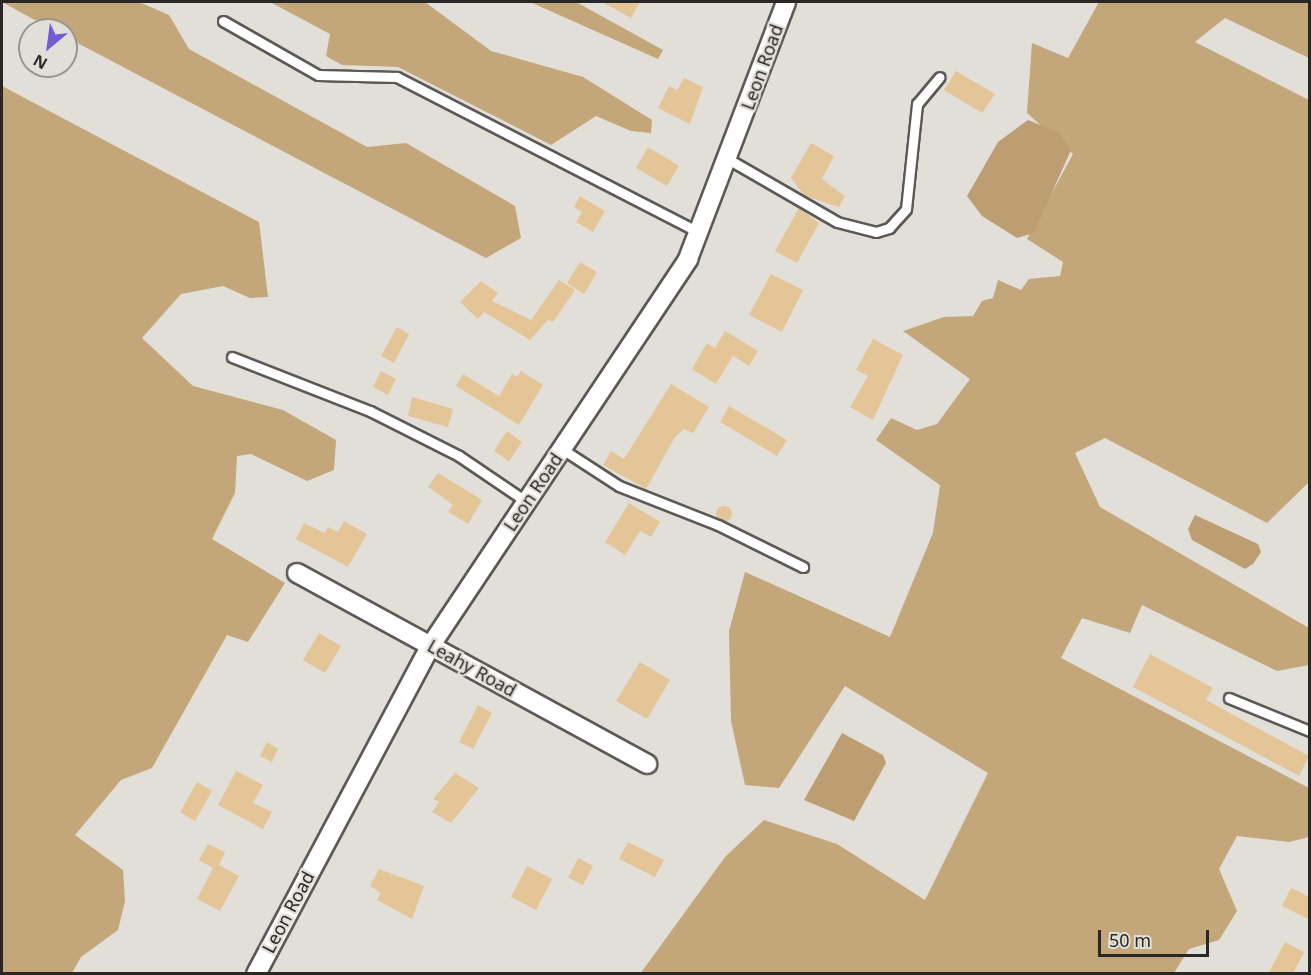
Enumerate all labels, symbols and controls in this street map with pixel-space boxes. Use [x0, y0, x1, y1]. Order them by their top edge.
north arrow [18, 18, 78, 78]
street label: Leon Road [737, 21, 787, 113]
text: N [29, 49, 51, 75]
street label: Leon Road [499, 449, 567, 535]
street label: Leahy Road [424, 635, 520, 701]
street label: Leon Road [257, 867, 319, 957]
scale bar [1101, 918, 1212, 956]
text: 50 m [1109, 928, 1151, 952]

